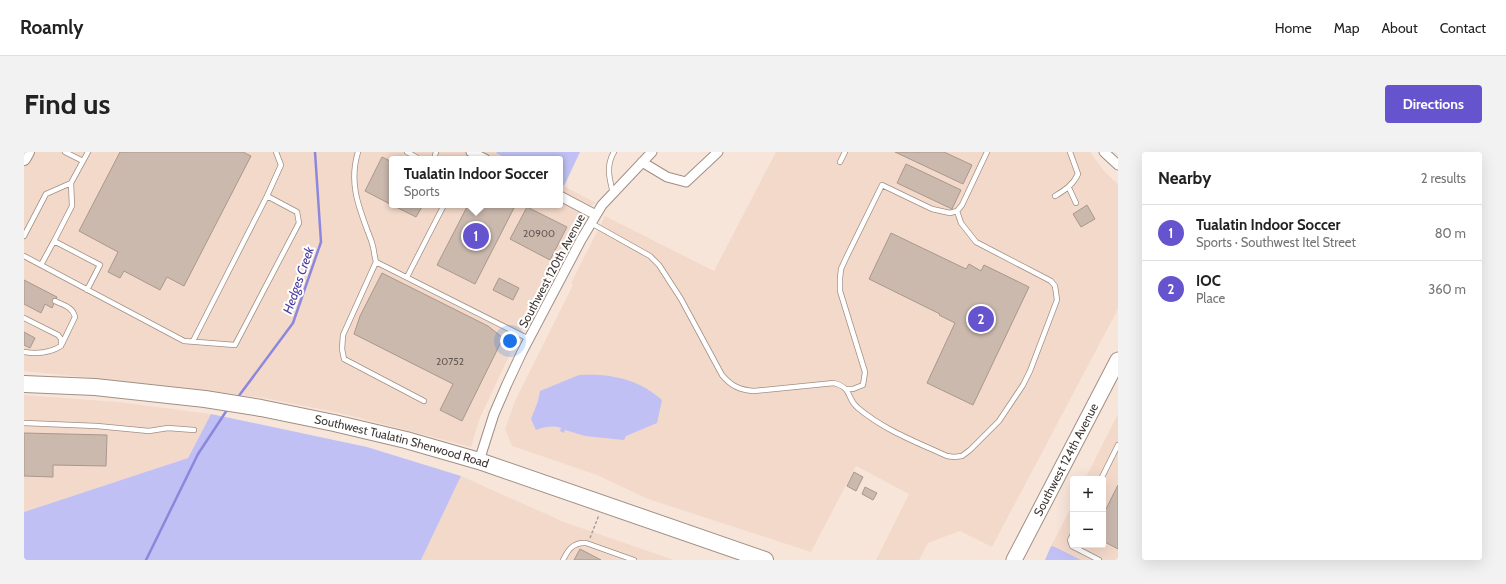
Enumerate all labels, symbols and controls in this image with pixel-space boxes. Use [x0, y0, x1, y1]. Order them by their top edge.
text: Roamly [20, 16, 83, 39]
text: Home [1275, 19, 1312, 37]
text: Map [1334, 19, 1359, 37]
text: About [1381, 19, 1418, 37]
text: Contact [1440, 19, 1486, 37]
button: Directions [1385, 85, 1482, 123]
text: Find us [24, 87, 110, 121]
popup [389, 156, 563, 208]
text: Tualatin Indoor Soccer [404, 165, 548, 183]
text: Nearby [1158, 168, 1211, 188]
text: 2 results [1421, 170, 1466, 186]
text: Sports [404, 183, 440, 199]
street label: Southwest 120th Avenue [515, 211, 588, 330]
text: Tualatin Indoor Soccer [1196, 216, 1340, 234]
pin: 1 [463, 221, 489, 251]
text: 1 [1169, 225, 1173, 241]
text: 80 m [1435, 225, 1466, 241]
house number: 20900 [523, 227, 555, 240]
text: Sports · Southwest Itel Street [1196, 234, 1356, 250]
water label: Hedges Creek [279, 244, 317, 316]
text: IOC [1196, 272, 1221, 290]
text: 2 [1168, 281, 1174, 297]
text: 360 m [1428, 281, 1466, 297]
text: Place [1196, 290, 1225, 306]
pin: 2 [968, 304, 994, 334]
your location [500, 331, 520, 351]
house number: 20752 [436, 355, 464, 368]
street label: Southwest 124th Avenue [1030, 400, 1101, 519]
street label: Southwest Tualatin Sherwood Road [313, 411, 491, 471]
map controls [1070, 476, 1106, 548]
button: + [1070, 476, 1106, 512]
button: − [1070, 512, 1106, 548]

